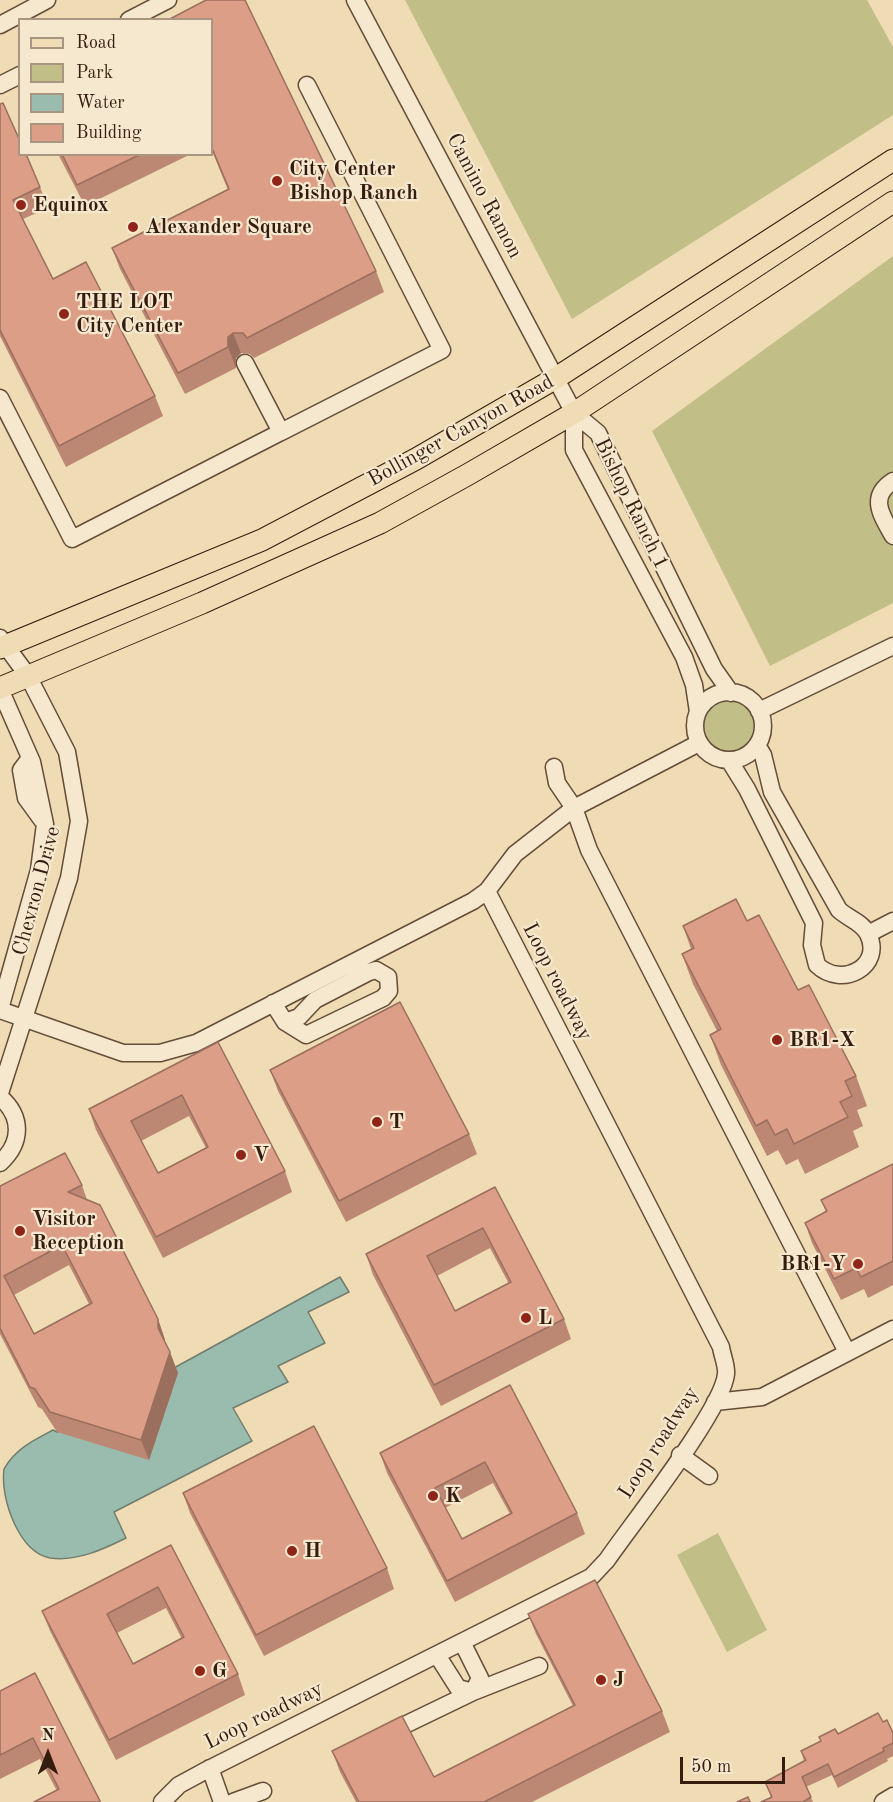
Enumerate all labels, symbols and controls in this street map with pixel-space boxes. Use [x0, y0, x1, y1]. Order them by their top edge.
legend [18, 18, 213, 156]
text: Road [76, 34, 116, 52]
text: Park [76, 64, 113, 82]
text: Water [76, 94, 125, 112]
text: Building [76, 124, 141, 142]
street label: Camino Ramon [440, 129, 528, 263]
place label: City Center Bishop Ranch [289, 156, 418, 206]
marker: City Center Bishop Ranch [270, 174, 284, 188]
place label: Equinox [33, 192, 109, 218]
marker: Equinox [14, 198, 28, 212]
place label: Alexander Square [145, 214, 312, 240]
marker: Alexander Square [126, 220, 140, 234]
place label: THE LOT City Center [76, 289, 183, 339]
marker: THE LOT City Center [57, 307, 71, 321]
street label: Bollinger Canyon Road [363, 369, 559, 493]
street label: Bishop Ranch 1 [588, 434, 674, 574]
street label: Chevron Drive [8, 824, 66, 958]
street label: Loop roadway [517, 919, 597, 1045]
place label: BR1-X [789, 1027, 855, 1053]
marker: BR1-X [770, 1033, 784, 1047]
place label: T [389, 1109, 404, 1135]
marker: T [370, 1115, 384, 1129]
place label: V [253, 1142, 269, 1168]
marker: V [234, 1148, 248, 1162]
place label: Visitor Reception [32, 1206, 125, 1256]
marker: Visitor Reception [13, 1224, 27, 1238]
place label: BR1-Y [780, 1251, 846, 1277]
marker: BR1-Y [851, 1257, 865, 1271]
place label: L [538, 1305, 552, 1331]
marker: L [519, 1311, 533, 1325]
street label: Loop roadway [613, 1382, 705, 1504]
place label: K [445, 1483, 461, 1509]
marker: K [426, 1489, 440, 1503]
place label: H [304, 1538, 321, 1564]
marker: H [285, 1544, 299, 1558]
place label: G [212, 1658, 227, 1684]
marker: G [193, 1664, 207, 1678]
place label: J [613, 1667, 624, 1693]
marker: J [594, 1673, 608, 1687]
street label: Loop roadway [201, 1676, 327, 1756]
north arrow [18, 1724, 78, 1784]
text: N [42, 1728, 54, 1744]
scale bar [683, 1745, 788, 1783]
text: 50 m [691, 1758, 731, 1776]

